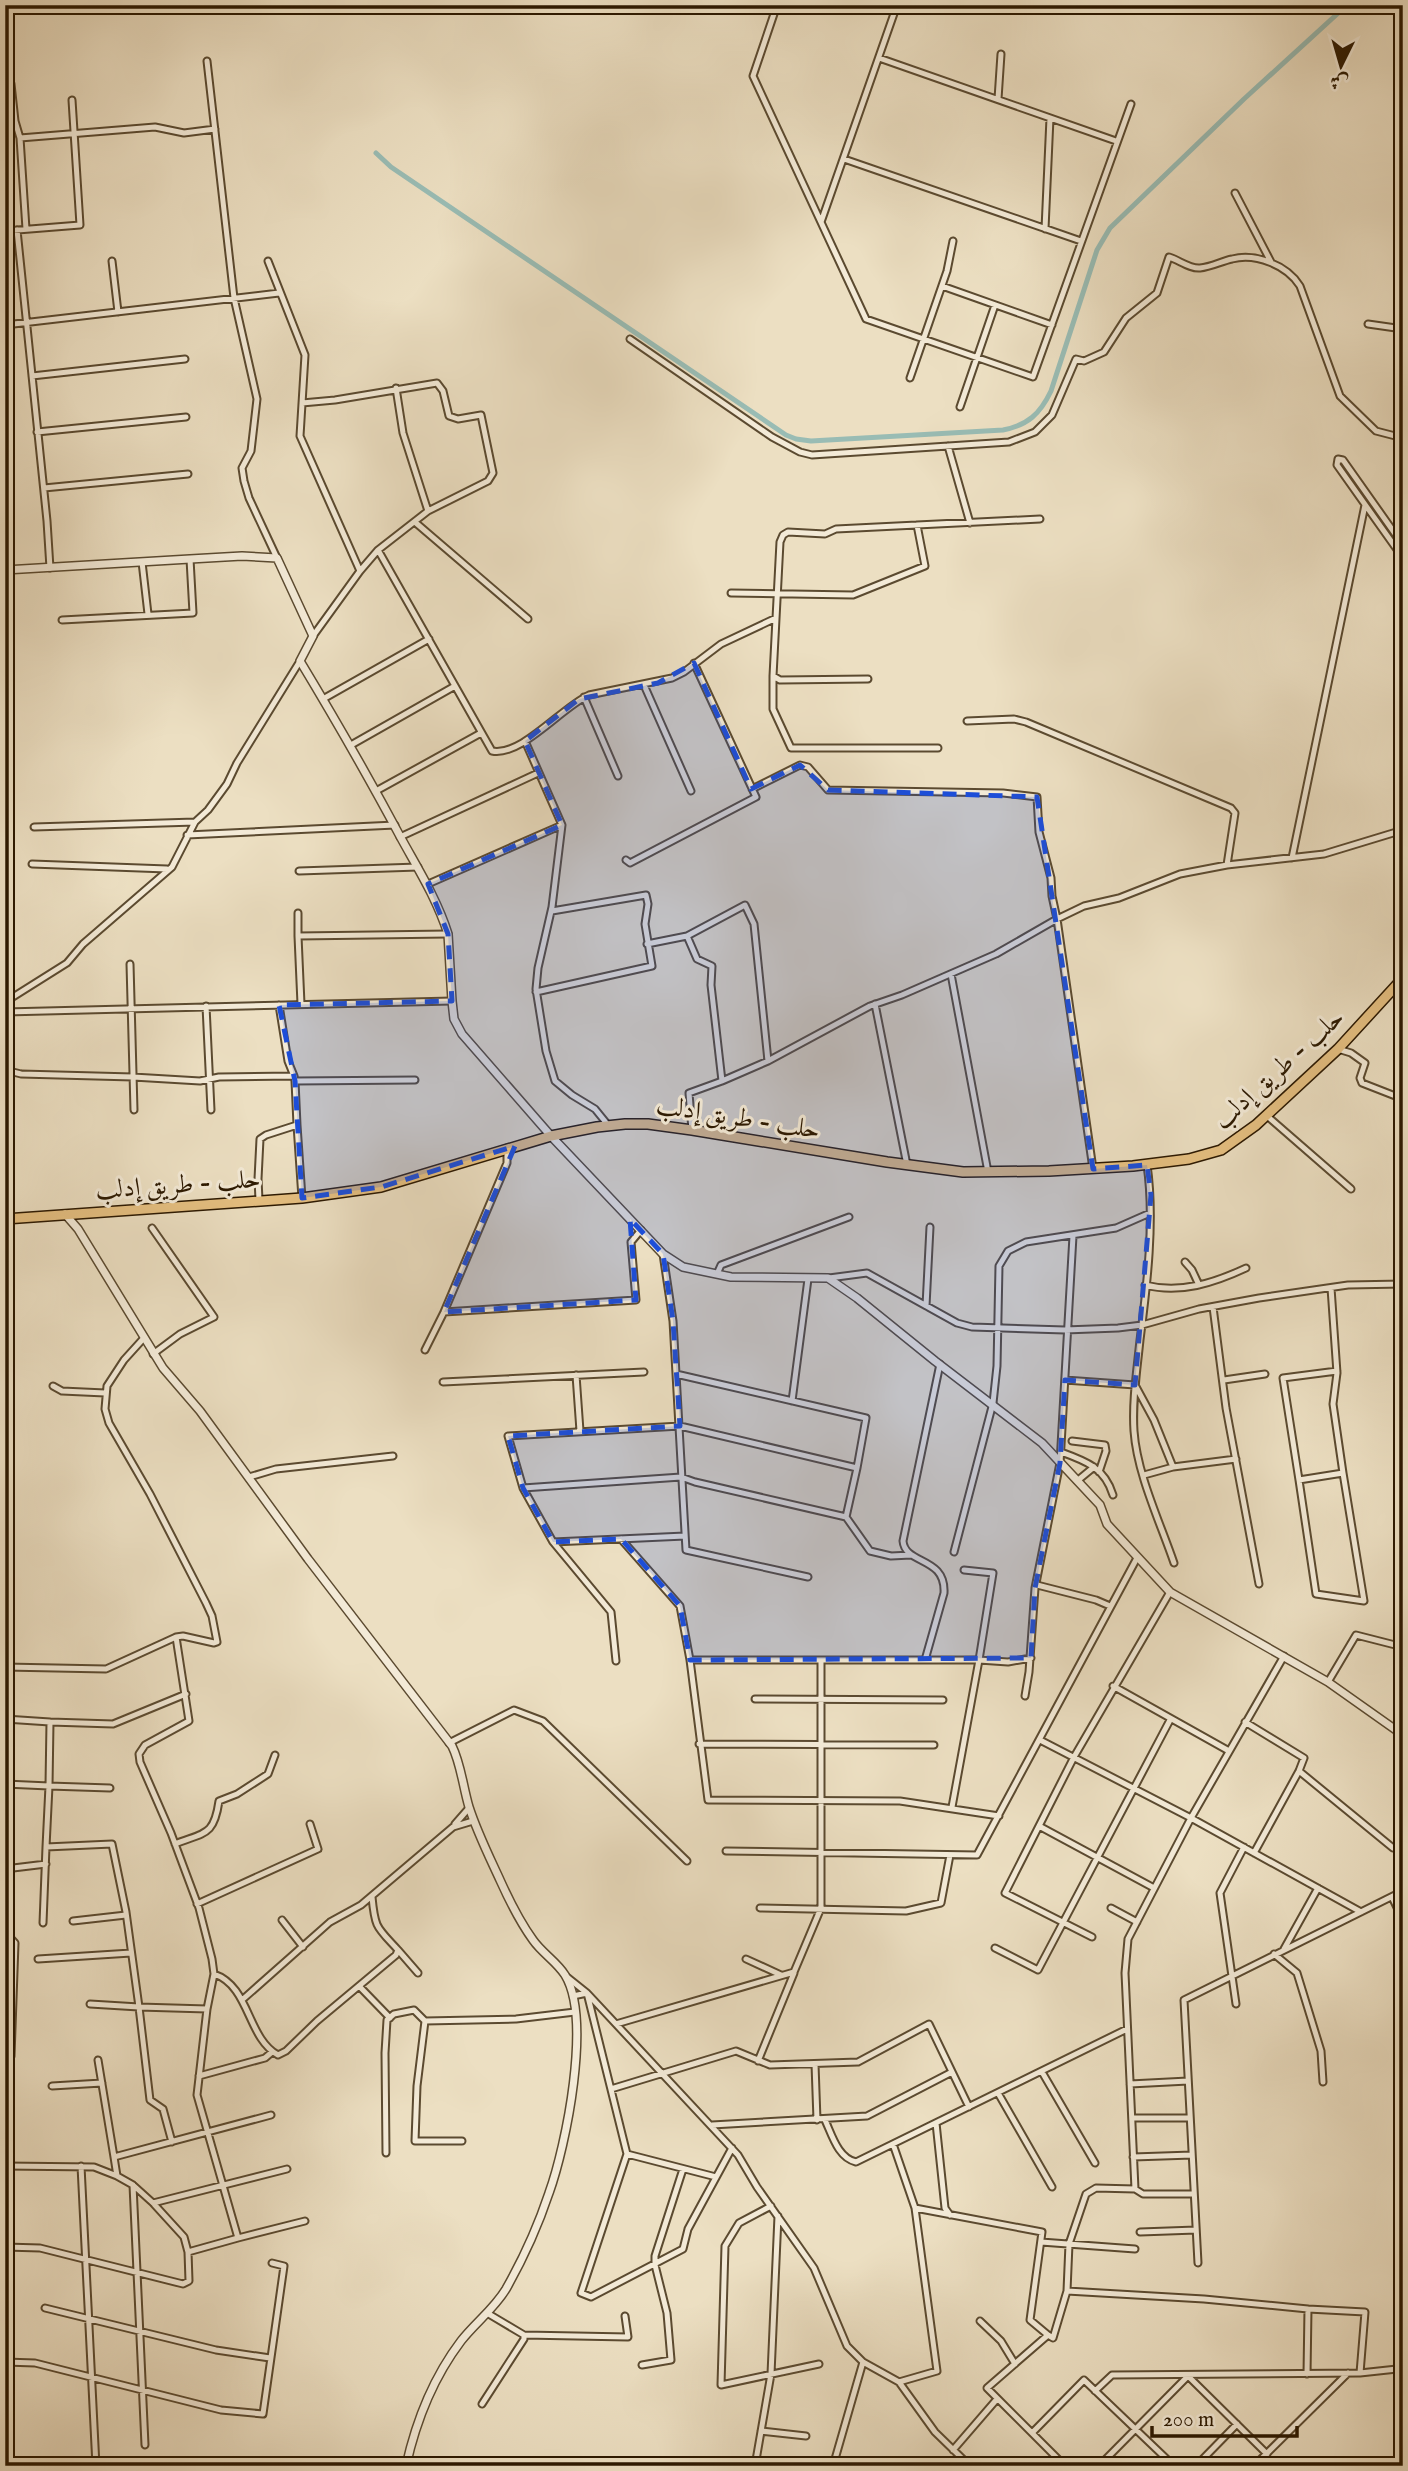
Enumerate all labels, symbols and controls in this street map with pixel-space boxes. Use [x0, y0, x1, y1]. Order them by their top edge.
north arrow [1306, 32, 1376, 102]
text: ش [1329, 68, 1350, 94]
street label: حلب - طريق إدلب [1207, 1001, 1351, 1137]
street label: حلب - طريق إدلب [654, 1089, 822, 1147]
street label: حلب - طريق إدلب [94, 1163, 262, 1207]
scale bar [1152, 2394, 1298, 2438]
text: 200 m [1163, 2407, 1214, 2434]

